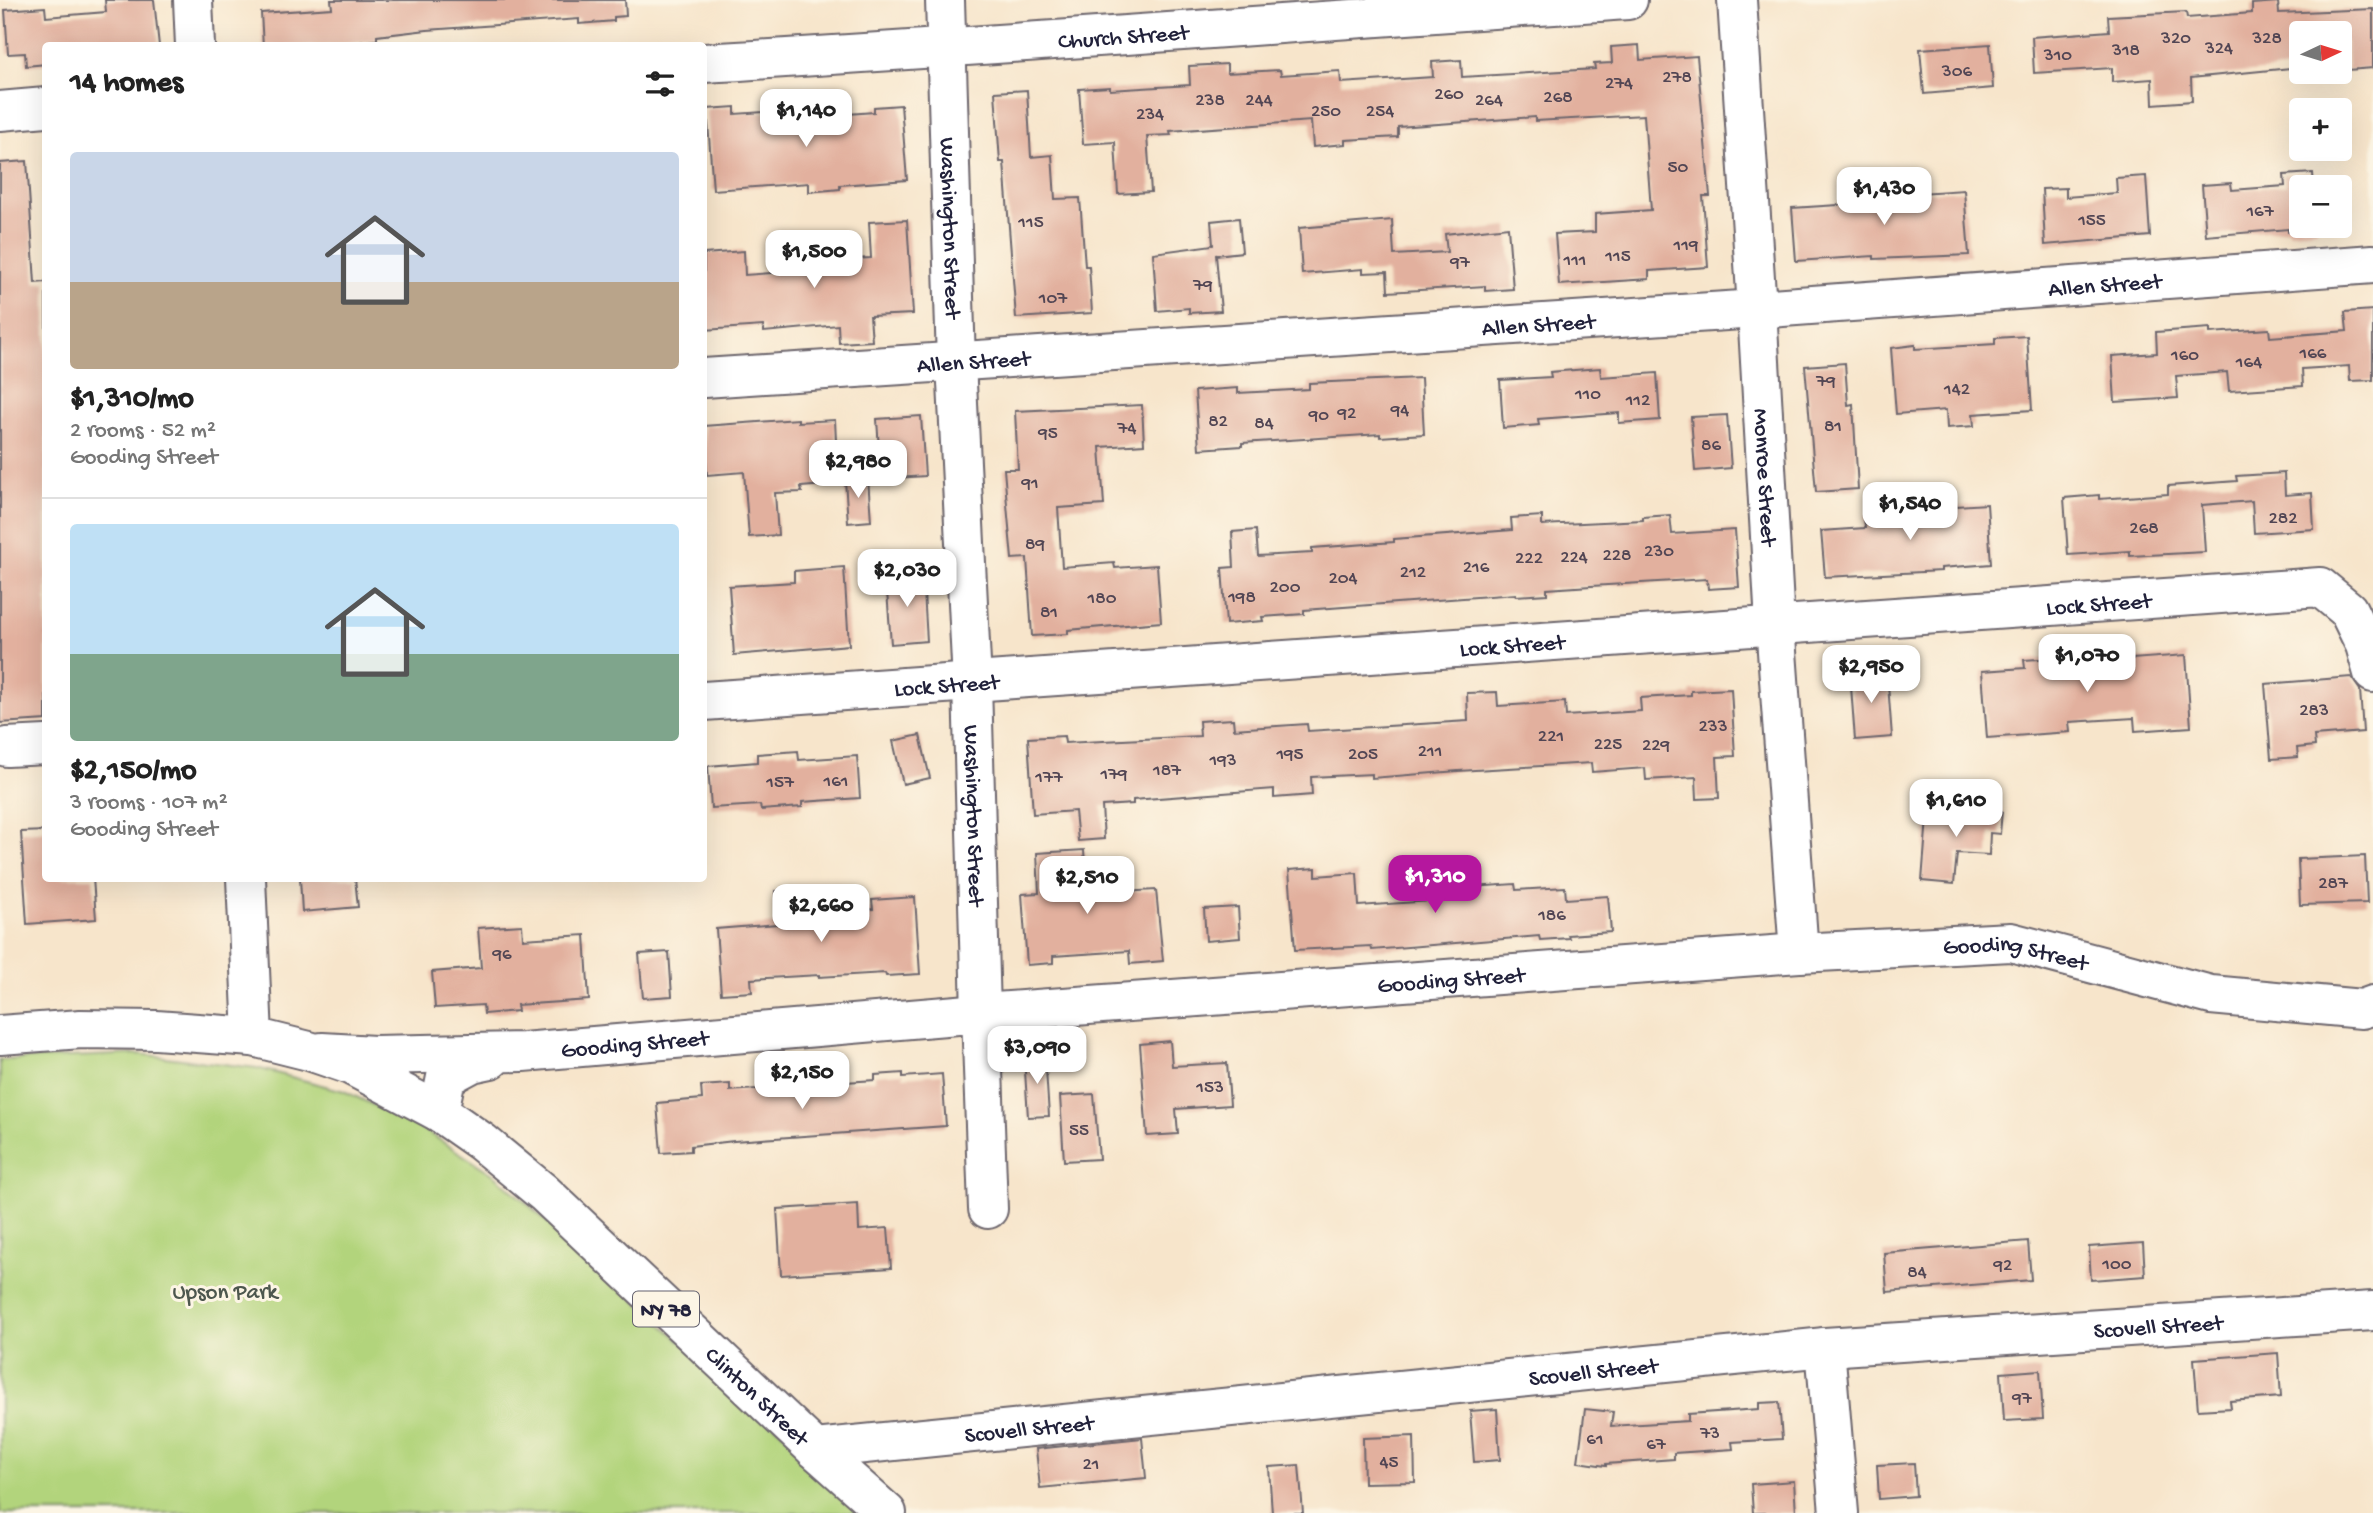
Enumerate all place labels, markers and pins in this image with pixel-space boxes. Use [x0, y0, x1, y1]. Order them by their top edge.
pin: $1,140 [749, 90, 863, 149]
pin: $1,430 [1827, 168, 1941, 227]
pin: $1,500 [757, 230, 871, 290]
pin: $2,980 [801, 440, 915, 500]
pin: $1,540 [1853, 482, 1967, 542]
pin: $2,030 [850, 550, 964, 609]
pin: $1,070 [2030, 634, 2144, 694]
pin: $2,950 [1814, 646, 1928, 705]
pin: $1,610 [1899, 780, 2013, 839]
pin: $2,510 [1030, 856, 1144, 916]
pin: $1,310 [1378, 856, 1492, 915]
pin: $2,660 [764, 884, 878, 944]
pin: $3,090 [980, 1026, 1094, 1086]
pin: $2,150 [745, 1052, 859, 1111]

